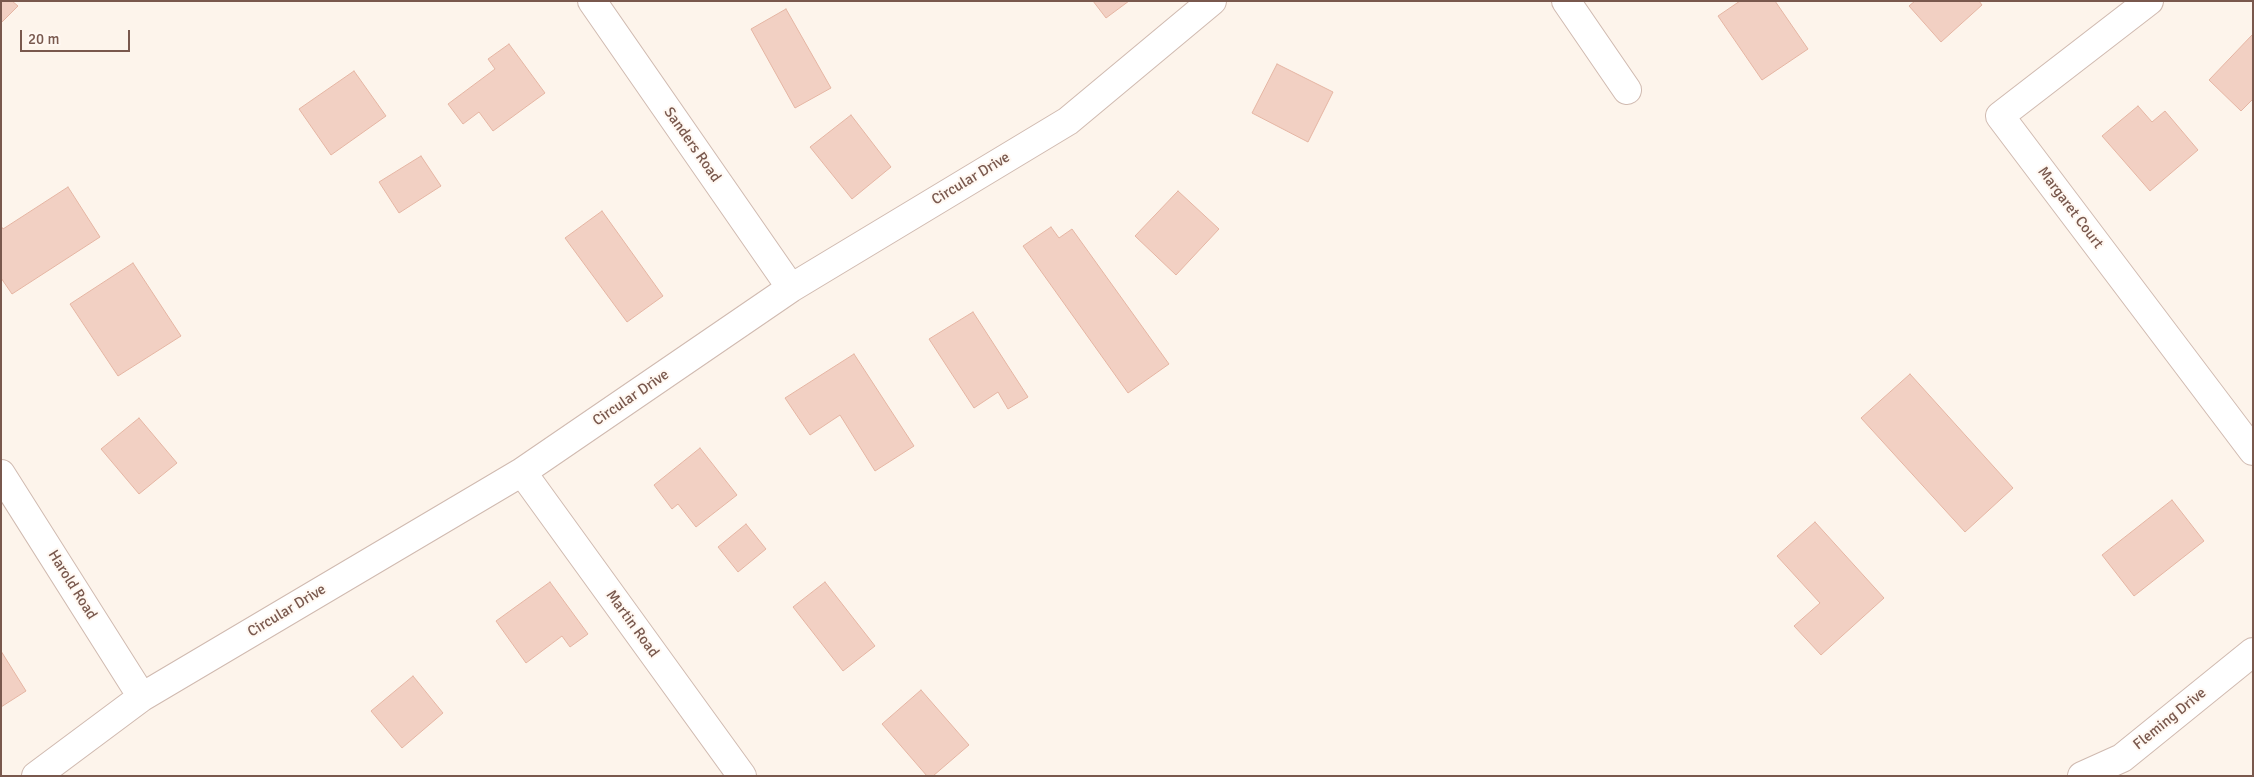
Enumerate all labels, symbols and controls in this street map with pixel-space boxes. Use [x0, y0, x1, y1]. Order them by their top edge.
scale bar [22, 20, 132, 52]
text: 20 m [28, 30, 59, 48]
street label: Sanders Road [660, 104, 724, 186]
street label: Circular Drive [929, 149, 1013, 209]
street label: Margaret Court [2033, 163, 2107, 253]
street label: Circular Drive [589, 366, 673, 430]
street label: Harold Road [44, 547, 100, 623]
street label: Circular Drive [245, 581, 329, 641]
street label: Martin Road [602, 587, 662, 661]
street label: Fleming Drive [2130, 684, 2210, 754]

